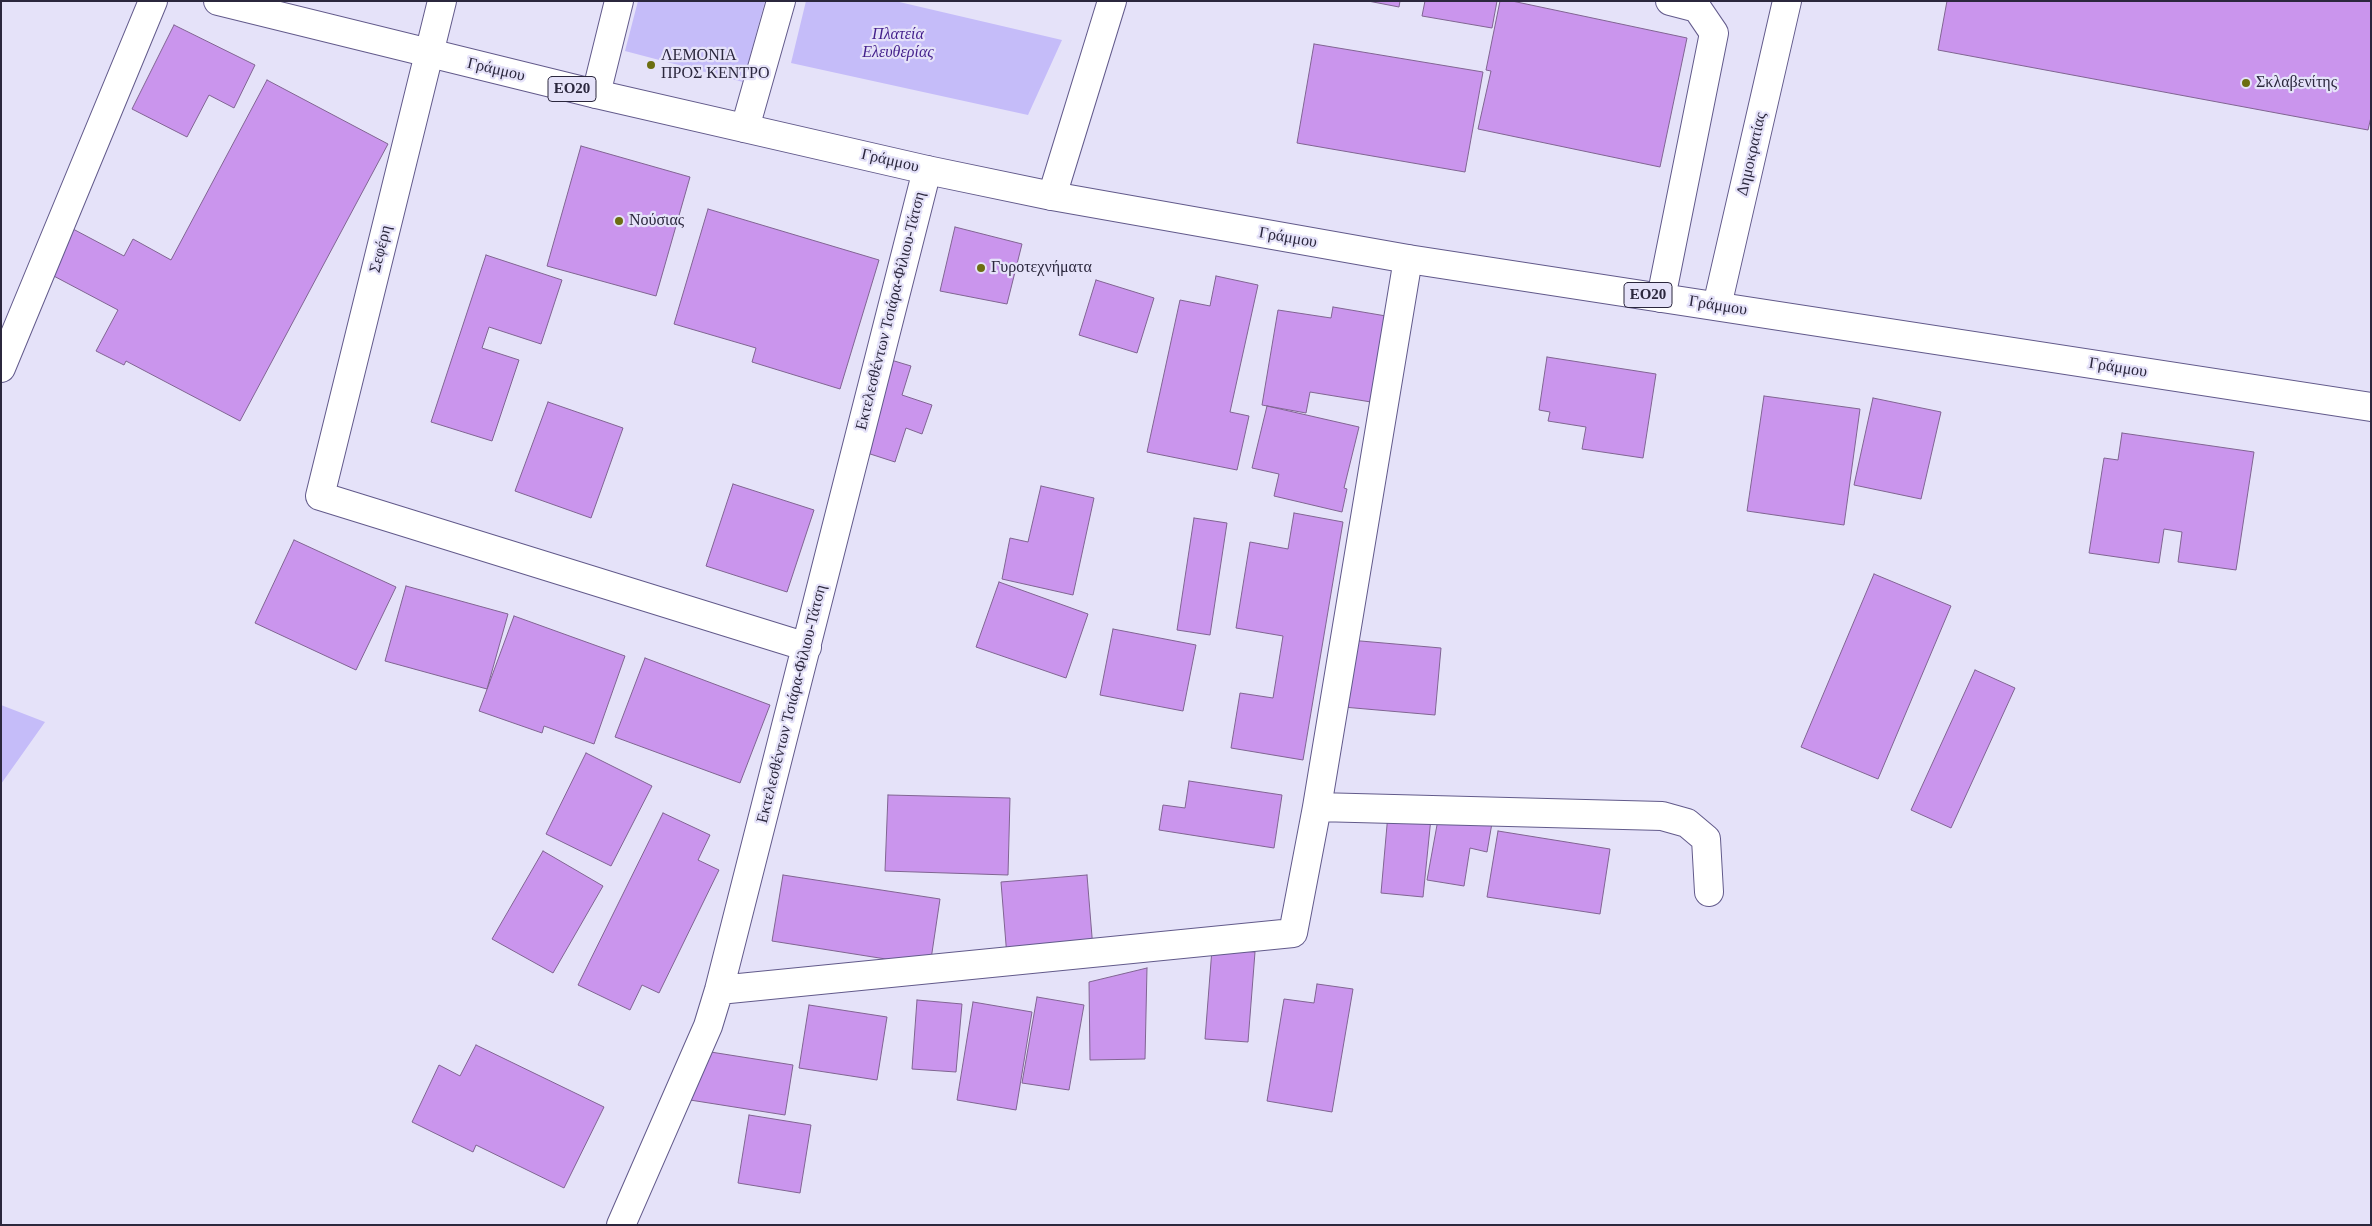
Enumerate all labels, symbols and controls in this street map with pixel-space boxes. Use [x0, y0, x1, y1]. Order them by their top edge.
park label: Πλατεία Ελευθερίας [862, 25, 934, 63]
place label: ΛΕΜΟΝΙΑ ΠΡΟΣ ΚΕΝΤΡΟ [661, 46, 769, 84]
street label: Γράμμου [465, 54, 527, 86]
marker: ΛΕΜΟΝΙΑ ΠΡΟΣ ΚΕΝΤΡΟ [645, 59, 657, 71]
place label: Σκλαβενίτης [2256, 73, 2337, 93]
road number: ΕΟ20 [548, 76, 596, 102]
marker: Σκλαβενίτης [2240, 77, 2252, 89]
street label: Δημοκρατίας [1733, 110, 1771, 198]
street label: Γράμμου [859, 145, 921, 177]
street label: Εκτελεσθέντων Τσιάρα-Φίλιου-Τάτση [852, 190, 930, 432]
place label: Νούσιας [629, 211, 684, 231]
marker: Νούσιας [613, 215, 625, 227]
street label: Σεφέρη [366, 223, 396, 275]
street label: Γράμμου [1257, 223, 1319, 253]
place label: Γυροτεχνήματα [991, 258, 1092, 278]
marker: Γυροτεχνήματα [975, 262, 987, 274]
road number: ΕΟ20 [1624, 282, 1672, 308]
street label: Γράμμου [1688, 292, 1748, 320]
street label: Γράμμου [2088, 354, 2148, 382]
street label: Εκτελεσθέντων Τσιάρα-Φίλιου-Τάτση [753, 583, 831, 825]

